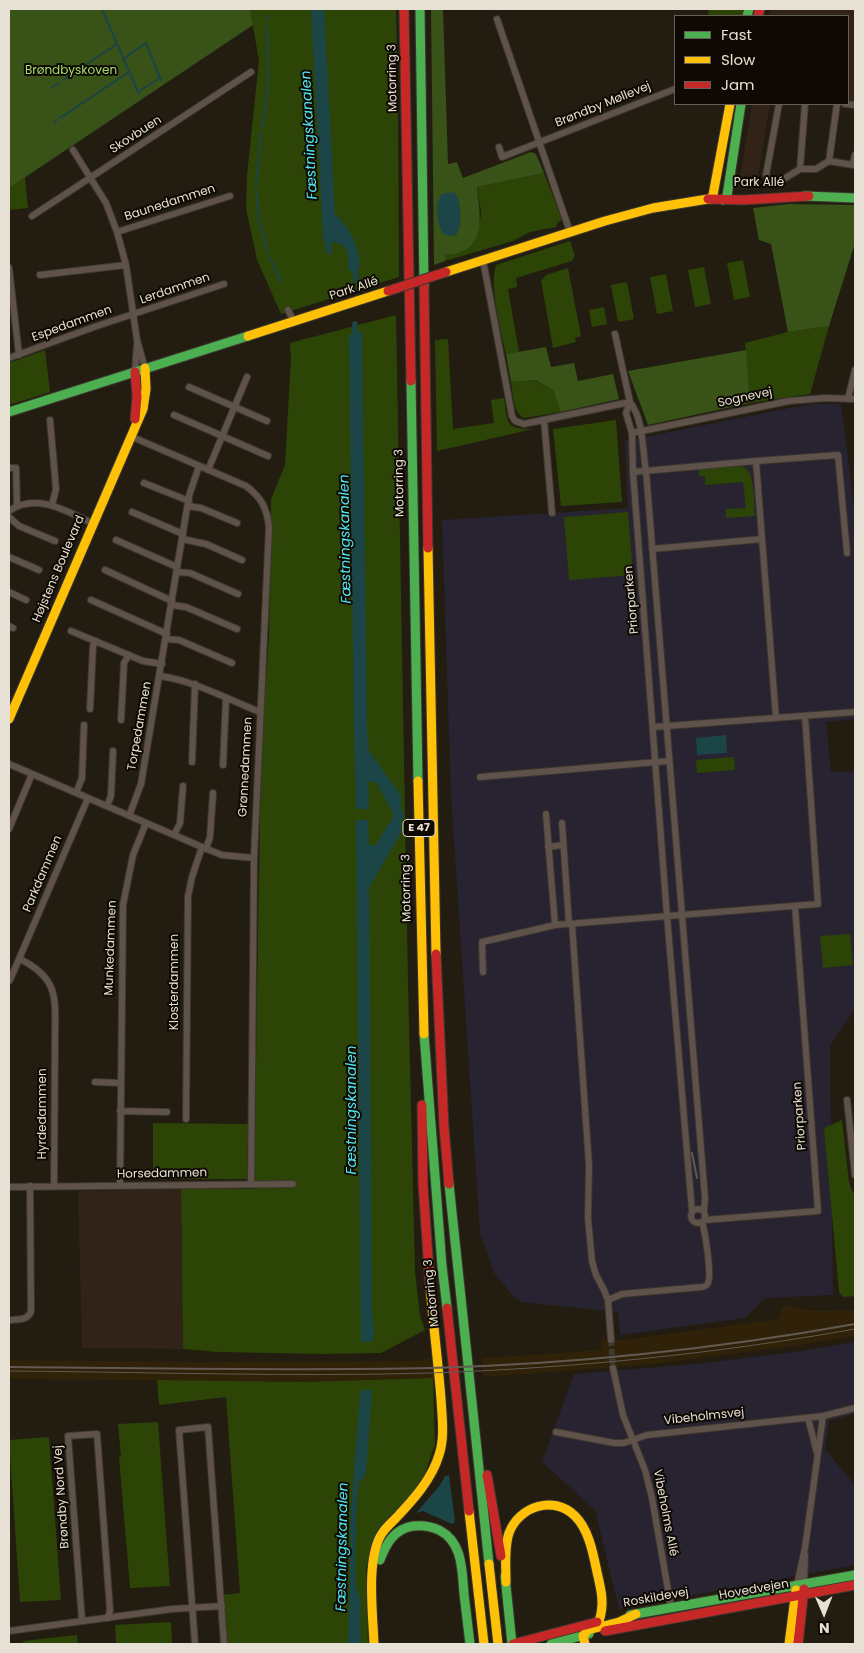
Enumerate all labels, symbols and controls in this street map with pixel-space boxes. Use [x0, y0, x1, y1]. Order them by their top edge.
legend [674, 15, 849, 105]
text: Fast [721, 24, 752, 45]
street label: Motorring 3 [385, 44, 401, 112]
text: Slow [721, 49, 755, 70]
park label: Brøndbyskoven [25, 64, 117, 78]
water label: Fæstningskanalen [298, 70, 322, 200]
text: Jam [721, 74, 755, 95]
street label: Brøndby Møllevej [553, 79, 653, 131]
street label: Skovbuen [108, 113, 164, 157]
street label: Park Allé [734, 176, 784, 190]
street label: Baunedammen [123, 182, 217, 224]
street label: Lerdammen [138, 270, 212, 308]
street label: Park Allé [328, 274, 380, 304]
street label: Espedammen [30, 303, 114, 345]
street label: Sognevej [717, 385, 773, 411]
street label: Motorring 3 [392, 449, 408, 517]
water label: Fæstningskanalen [336, 474, 356, 604]
street label: Højstens Boulevard [30, 513, 88, 625]
street label: Priorparken [622, 565, 642, 635]
street label: Torpedammen [125, 680, 155, 772]
street label: Grønnedammen [236, 717, 256, 817]
road number: E 47 [403, 820, 435, 836]
street label: Parkdammen [20, 834, 66, 914]
street label: Motorring 3 [399, 854, 415, 922]
street label: Munkedammen [102, 900, 120, 996]
street label: Klosterdammen [168, 934, 182, 1030]
water label: Fæstningskanalen [344, 1045, 360, 1175]
street label: Hyrdedammen [36, 1068, 50, 1160]
street label: Priorparken [790, 1081, 810, 1151]
street label: Horsedammen [117, 1166, 207, 1182]
street label: Motorring 3 [421, 1258, 443, 1328]
street label: Vibeholmsvej [663, 1406, 745, 1428]
street label: Brøndby Nord Vej [51, 1445, 73, 1549]
street label: Vibeholms Allé [650, 1468, 680, 1558]
water label: Fæstningskanalen [333, 1482, 353, 1612]
street label: Hovedvejen [718, 1577, 790, 1603]
street label: Roskildevej [622, 1585, 690, 1611]
north arrow [799, 1588, 849, 1638]
text: N [819, 1618, 830, 1638]

